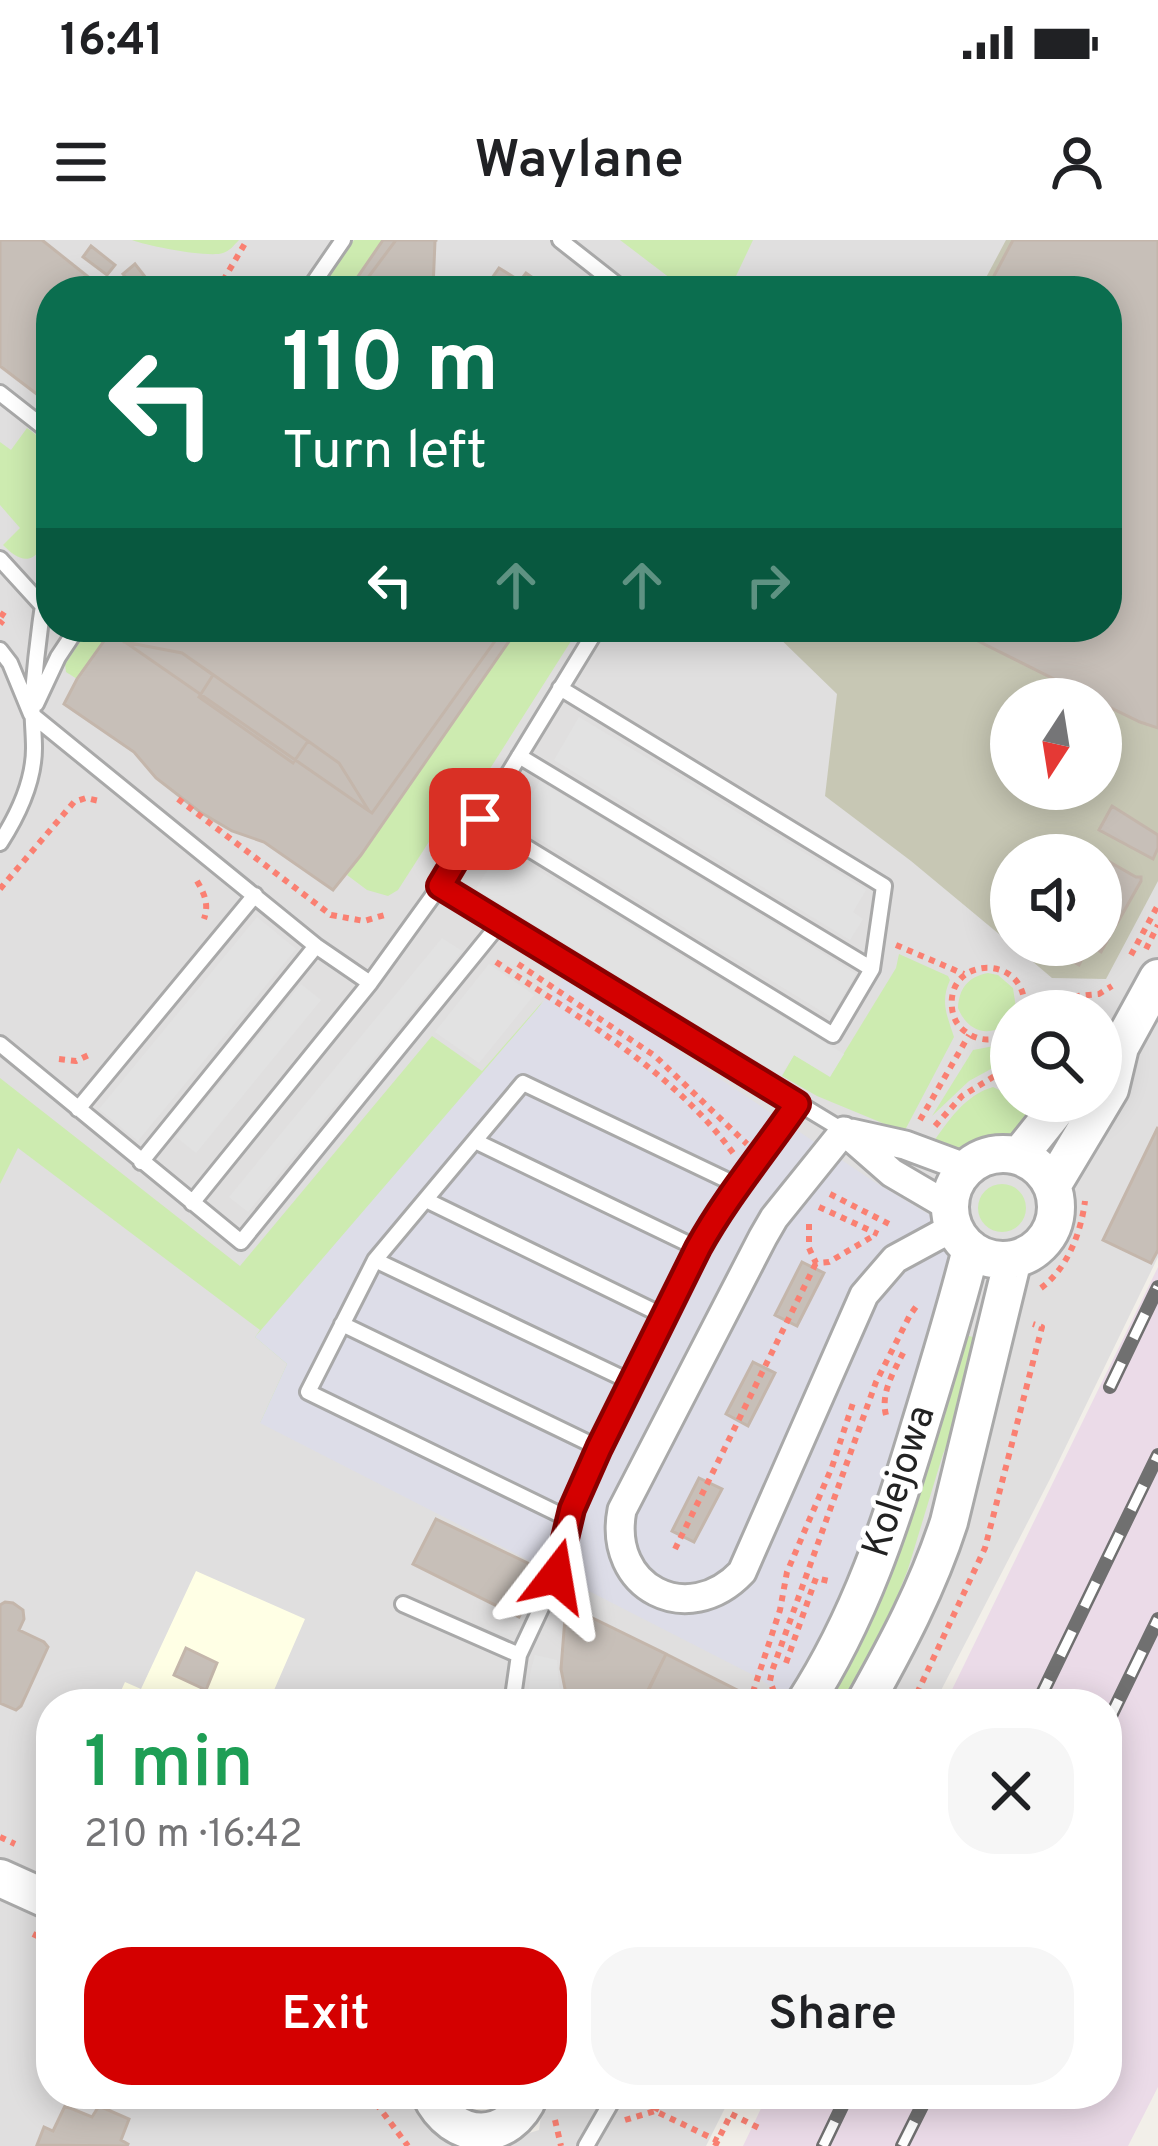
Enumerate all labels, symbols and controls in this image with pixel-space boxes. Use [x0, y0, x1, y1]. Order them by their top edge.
text: 16:41 [60, 14, 164, 71]
text: Waylane [474, 128, 684, 197]
icon: menu [48, 129, 114, 195]
icon: person [1044, 129, 1110, 195]
text: 110 m [282, 315, 499, 421]
icon: left [84, 324, 240, 480]
text: Turn left [282, 419, 487, 488]
icon: left [357, 552, 423, 618]
icon: ahead [483, 552, 549, 618]
icon: ahead [609, 552, 675, 618]
icon: right [735, 552, 801, 618]
north arrow [990, 678, 1122, 810]
map controls [990, 678, 1122, 1122]
pin [429, 768, 531, 870]
icon: arrive [447, 786, 513, 852]
button: sound [990, 834, 1122, 966]
button: search [990, 990, 1122, 1122]
street label: Kolejowa [853, 1400, 949, 1564]
position arrow [493, 1513, 619, 1639]
text: 1 min [84, 1721, 254, 1813]
button: close [948, 1728, 1074, 1854]
text: 210 m · 16:42 [84, 1812, 303, 1861]
button: Exit [84, 1947, 567, 2085]
button: Share [591, 1947, 1074, 2085]

